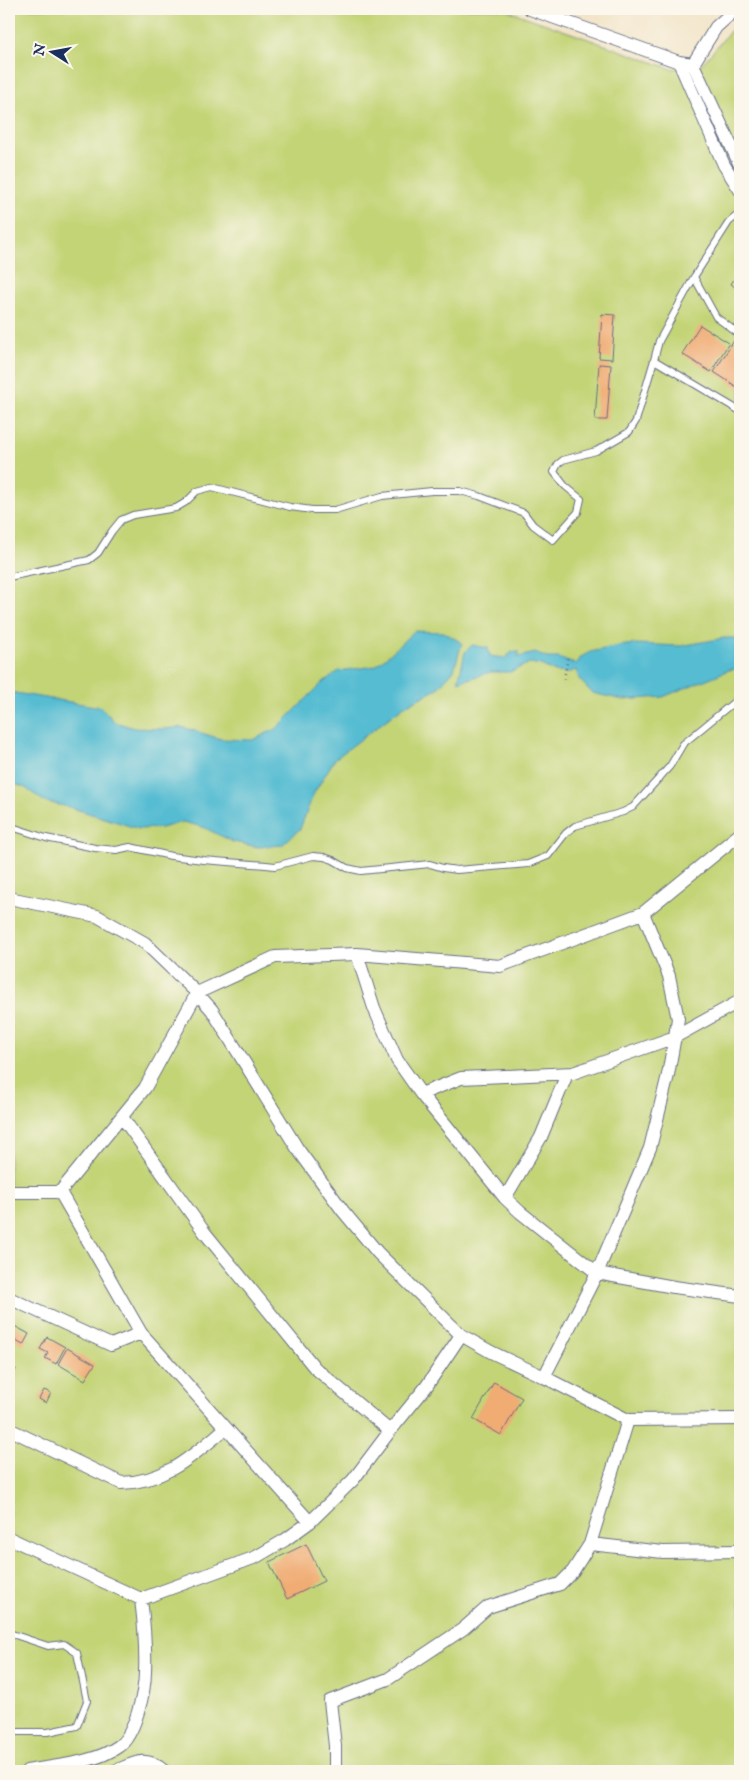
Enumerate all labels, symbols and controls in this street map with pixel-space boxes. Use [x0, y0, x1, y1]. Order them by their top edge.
north arrow [28, 28, 78, 78]
text: N [30, 42, 50, 58]

